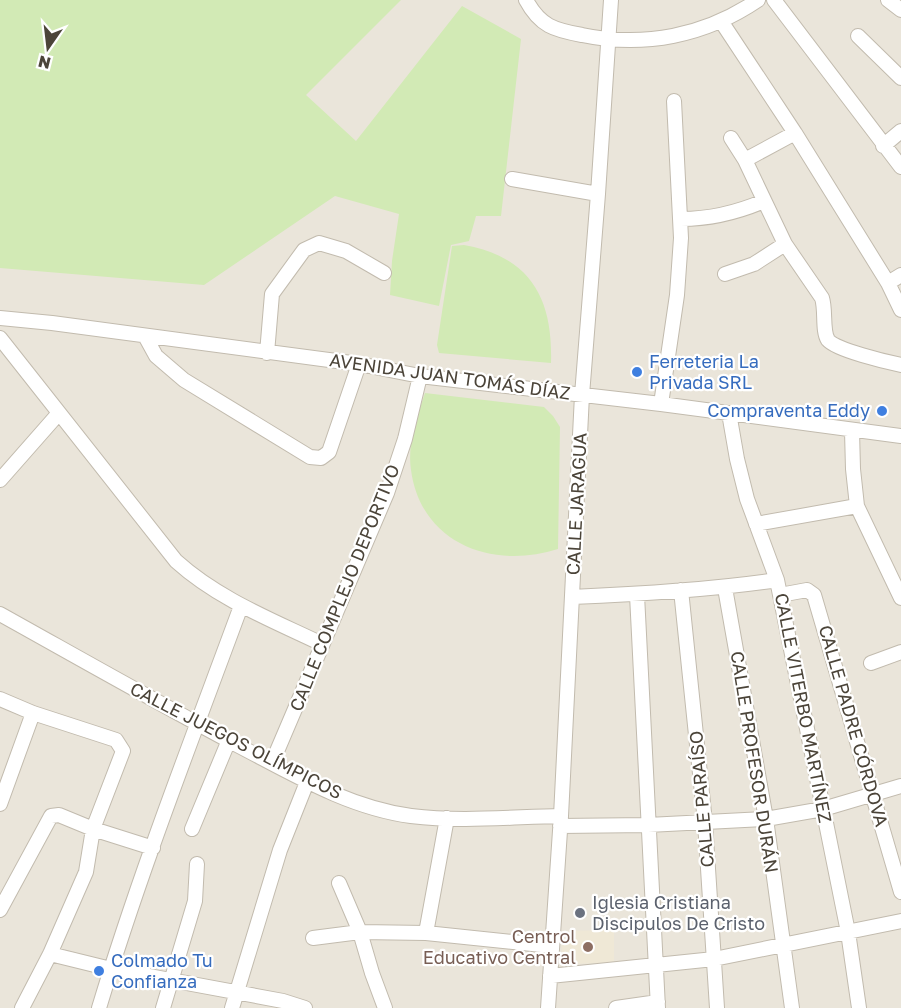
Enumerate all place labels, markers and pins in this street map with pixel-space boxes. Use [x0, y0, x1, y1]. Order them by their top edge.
place label: Ferreteria La Privada SRL [649, 350, 759, 393]
marker: Ferreteria La Privada SRL [630, 365, 644, 379]
place label: Compraventa Eddy [707, 399, 870, 421]
marker: Compraventa Eddy [875, 404, 889, 418]
place label: Iglesia Cristiana Discipulos De Cristo [592, 891, 765, 934]
marker: Iglesia Cristiana Discipulos De Cristo [573, 906, 587, 920]
place label: Centrol Educativo Central [423, 925, 576, 968]
marker: Centrol Educativo Central [581, 940, 595, 954]
place label: Colmado Tu Confianza [111, 949, 213, 992]
marker: Colmado Tu Confianza [92, 964, 106, 978]

